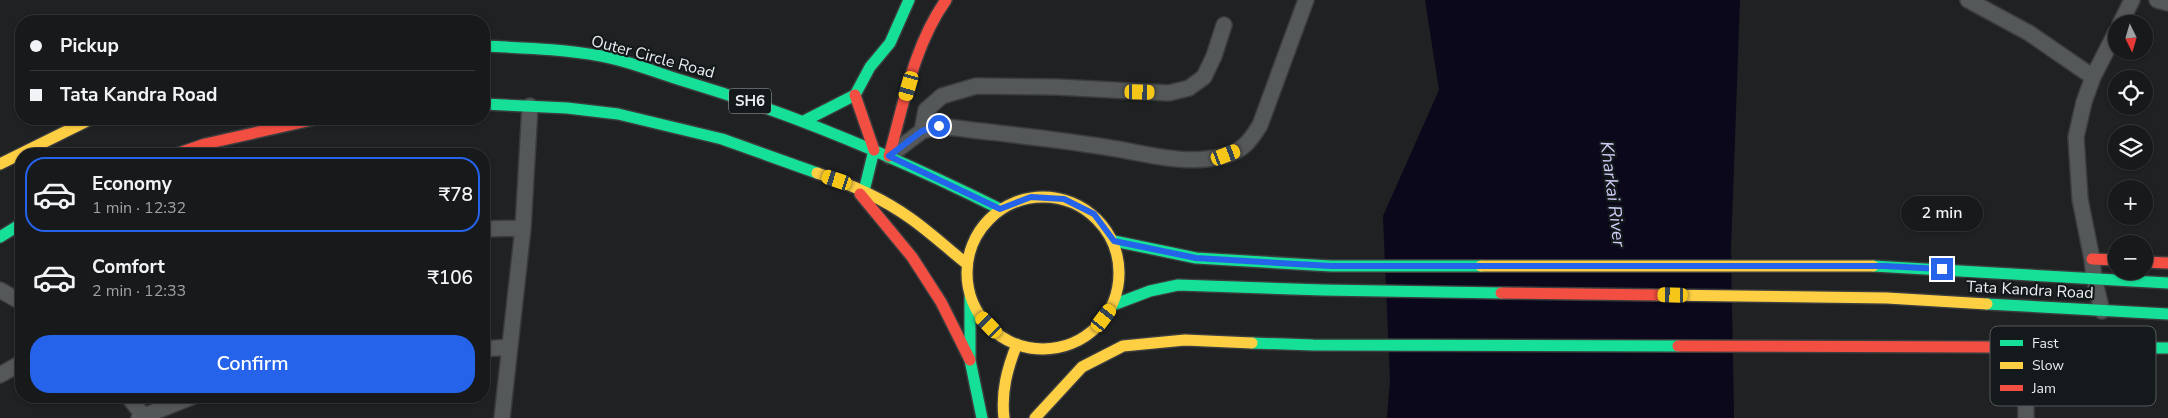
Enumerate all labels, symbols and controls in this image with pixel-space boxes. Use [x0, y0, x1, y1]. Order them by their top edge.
north arrow [2108, 15, 2152, 60]
map controls [2108, 15, 2153, 280]
street label: Outer Circle Road [589, 30, 717, 84]
text: Pickup [60, 33, 119, 59]
car [897, 70, 920, 102]
button: locate [2108, 70, 2153, 115]
text: Tata Kandra Road [60, 82, 217, 108]
car [1124, 84, 1155, 100]
road number: SH6 [729, 88, 771, 114]
route start [928, 115, 950, 137]
button: layers [2108, 125, 2153, 170]
water label: Kharkai River [1595, 140, 1631, 249]
car [1209, 143, 1242, 167]
car [820, 168, 853, 192]
text: Economy [92, 171, 172, 197]
icon: car [32, 172, 77, 217]
button: + [2108, 180, 2153, 225]
text: ₹78 [439, 182, 473, 208]
callout: 2 min [1901, 196, 1983, 232]
text: 1 min · 12:32 [92, 197, 186, 219]
text: 2 min [1922, 202, 1962, 224]
button: − [2108, 235, 2153, 280]
text: Comfort [92, 254, 165, 280]
icon: car [32, 255, 77, 300]
route end [1931, 258, 1953, 280]
text: ₹106 [427, 265, 473, 291]
street label: Tata Kandra Road [1966, 276, 2094, 304]
text: 2 min · 12:33 [92, 280, 186, 302]
car [1657, 287, 1688, 303]
car [1088, 302, 1119, 334]
car [973, 309, 1004, 341]
legend [1990, 326, 2156, 406]
text: Fast [2032, 334, 2058, 353]
button: Confirm [30, 335, 475, 393]
text: Slow [2032, 356, 2064, 375]
text: Jam [2031, 379, 2056, 398]

